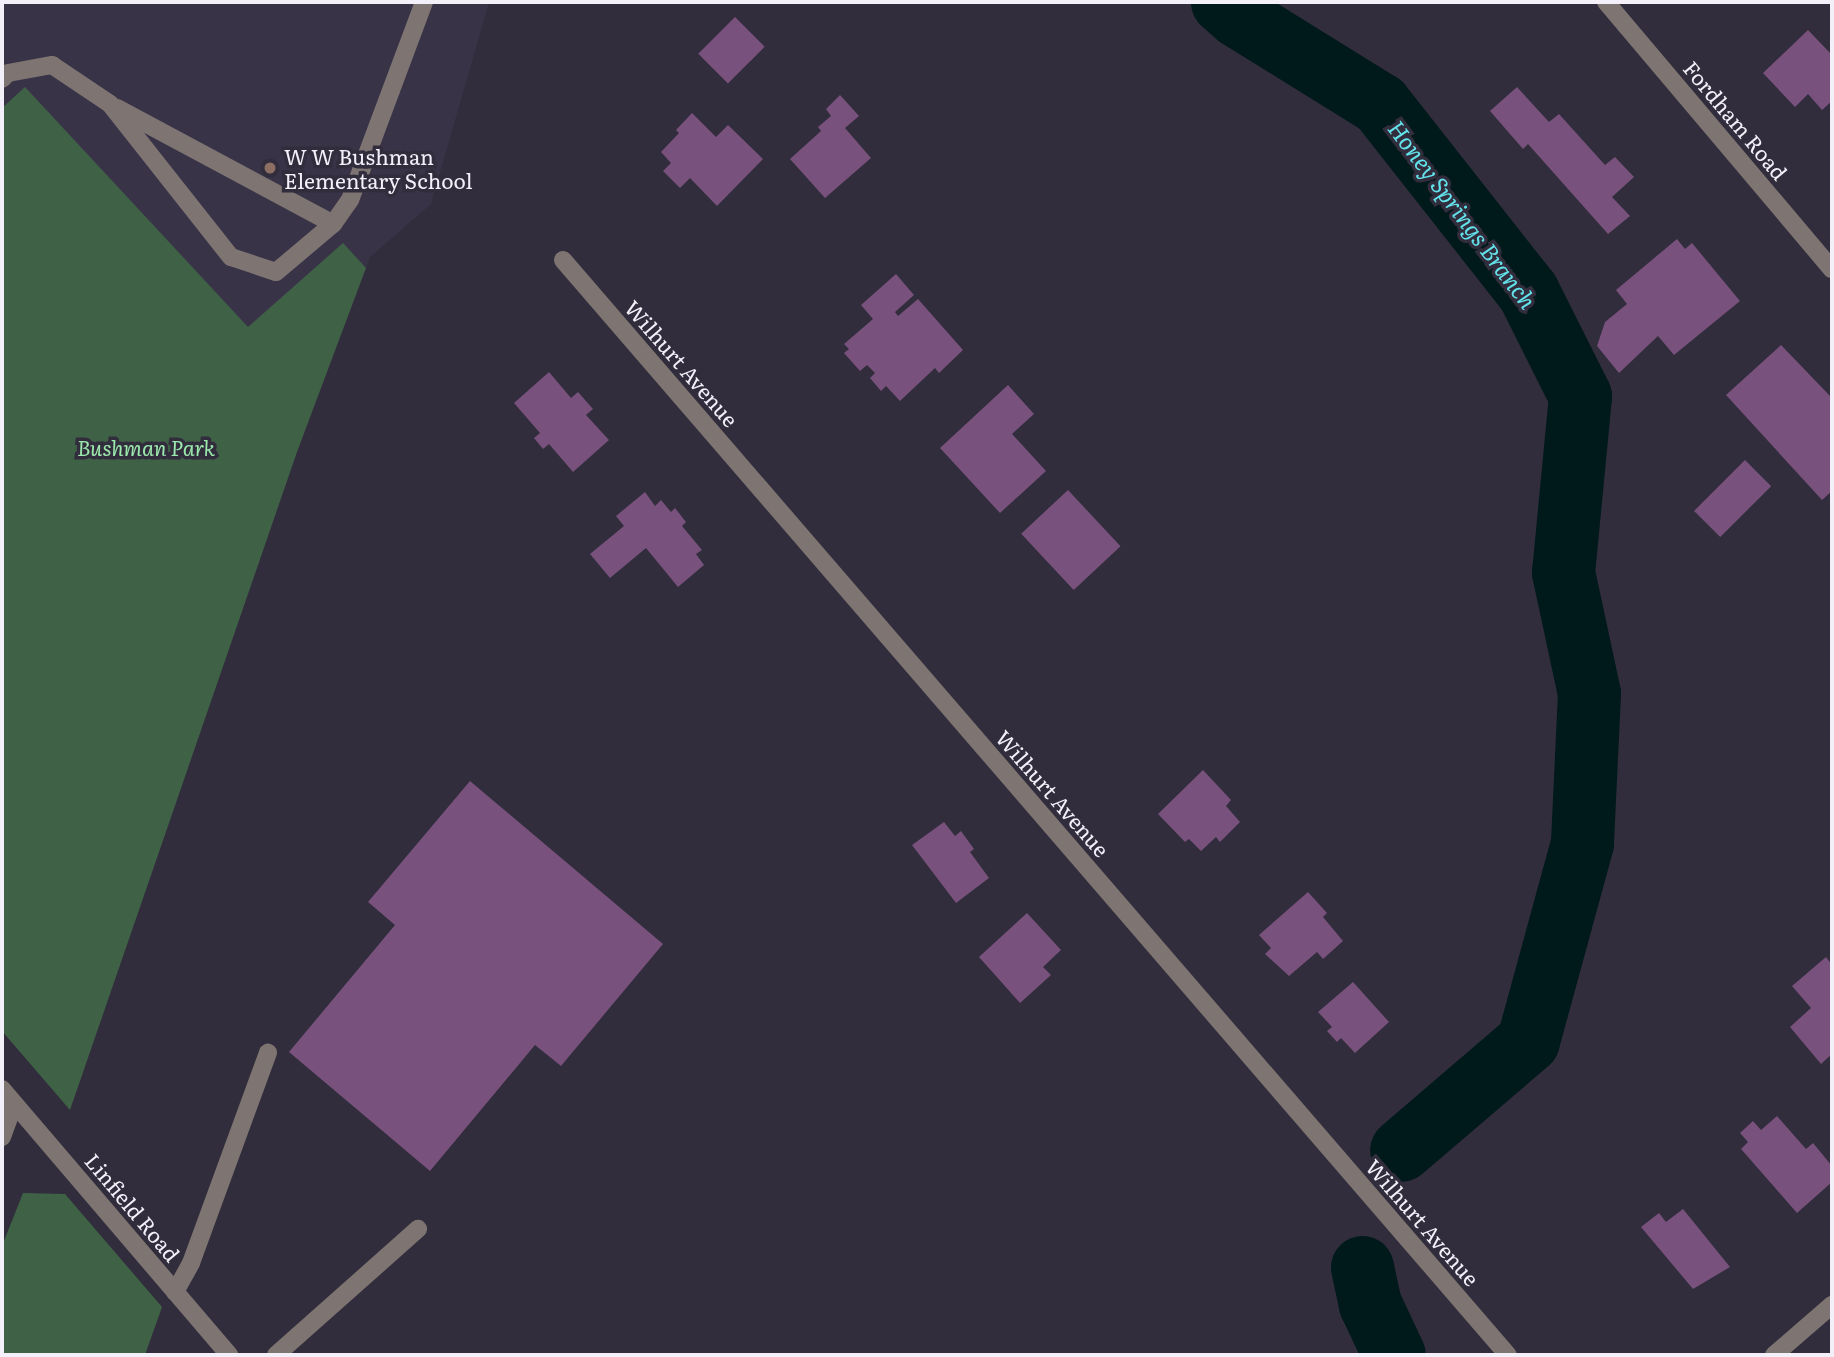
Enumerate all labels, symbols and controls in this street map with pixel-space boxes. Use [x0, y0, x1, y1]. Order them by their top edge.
street label: Fordham Road [1679, 55, 1793, 185]
water label: Honey Springs Branch [1383, 115, 1543, 313]
place label: W W Bushman Elementary School [284, 143, 473, 193]
marker: W W Bushman Elementary School [262, 160, 278, 176]
street label: Wilhurt Avenue [620, 295, 744, 431]
park label: Bushman Park [77, 434, 215, 460]
street label: Wilhurt Avenue [991, 725, 1115, 861]
street label: Linfield Road [81, 1148, 185, 1266]
street label: Wilhurt Avenue [1361, 1154, 1485, 1290]

